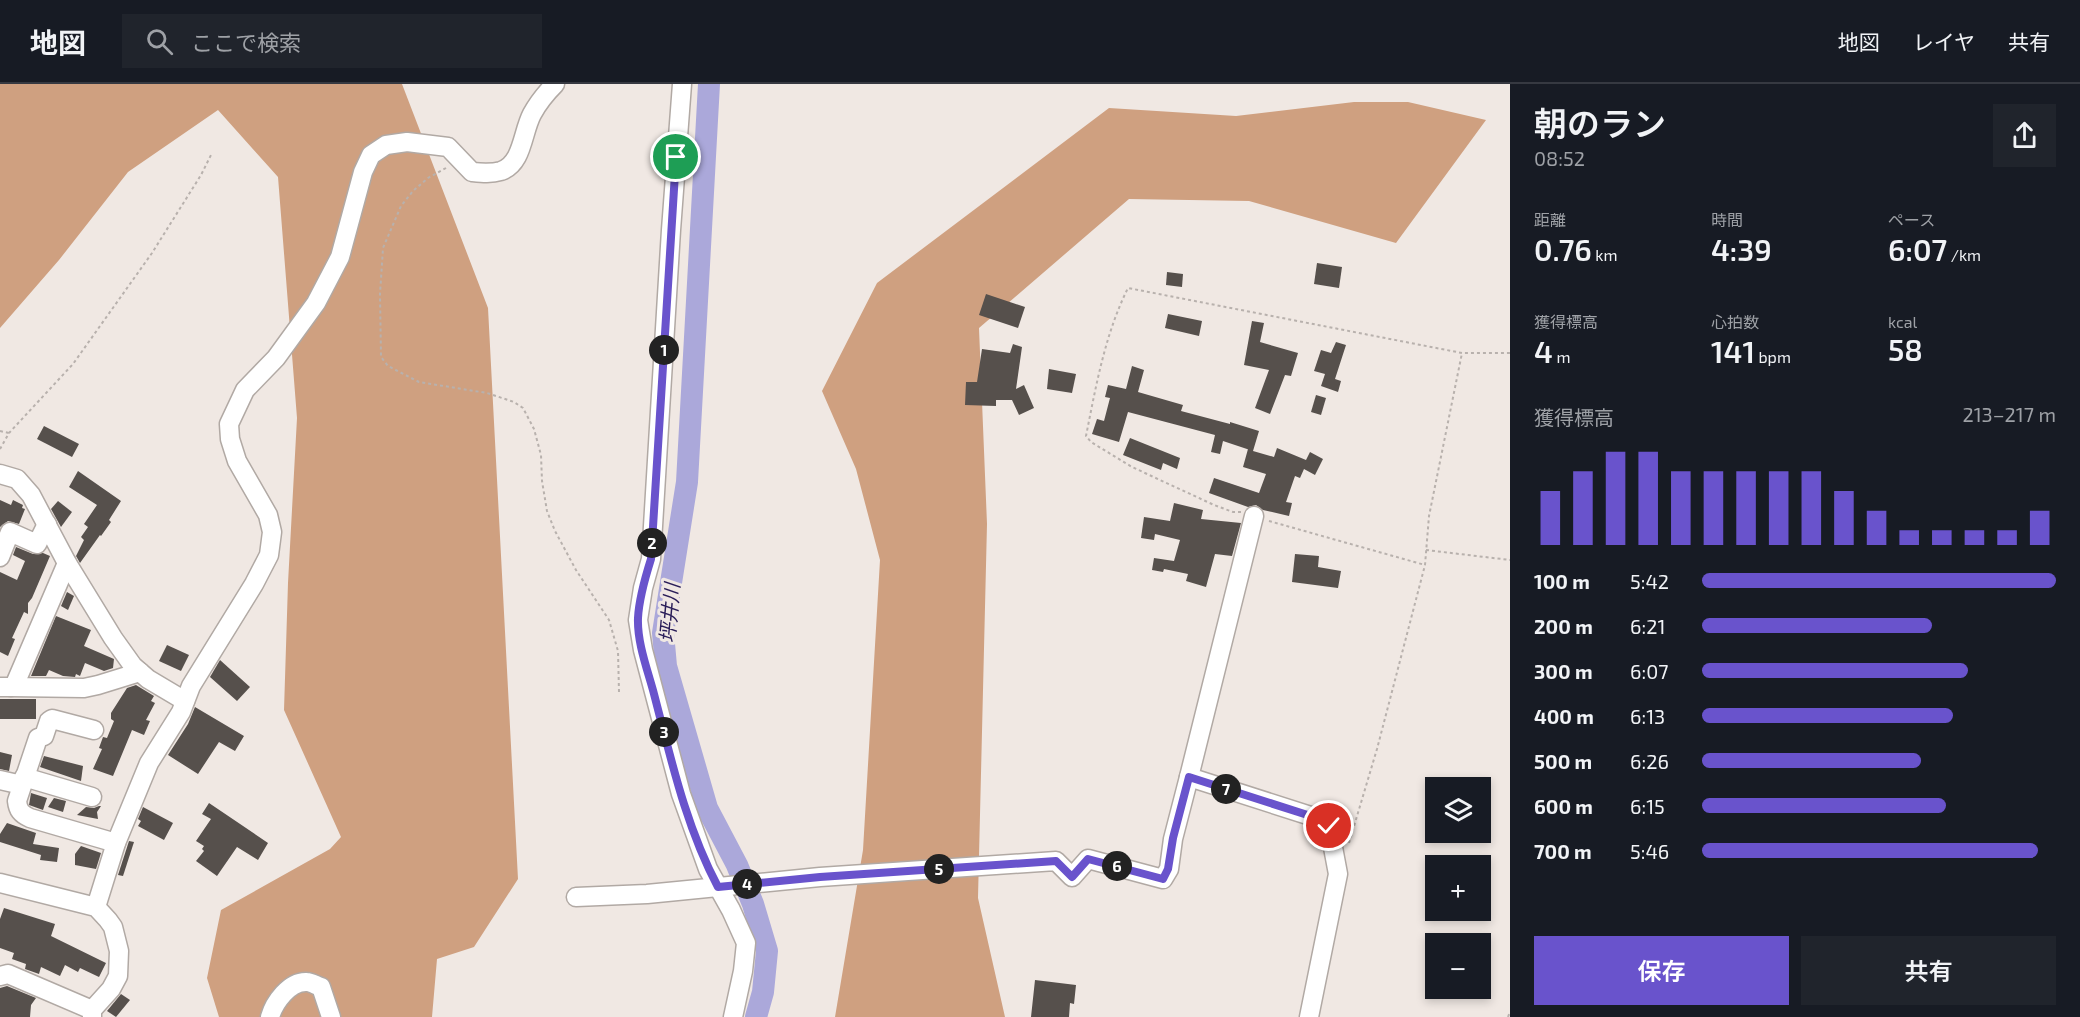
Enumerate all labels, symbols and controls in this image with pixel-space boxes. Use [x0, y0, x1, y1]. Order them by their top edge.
search box [122, 14, 542, 68]
text: 地図 [30, 25, 86, 59]
icon: search [143, 25, 176, 58]
text: ここで検索 [191, 29, 301, 55]
text: 地図 [1838, 29, 1880, 54]
text: レイヤ [1913, 29, 1975, 54]
text: 共有 [2008, 29, 2050, 54]
text: 朝のラン [1534, 103, 1666, 143]
button: share [1993, 104, 2056, 167]
pin [650, 131, 701, 182]
icon: arrive [659, 140, 692, 173]
text: 08:52 [1534, 146, 1585, 170]
text: 距離 [1534, 210, 1566, 229]
text: 時間 [1711, 210, 1743, 229]
text: ペース [1888, 210, 1935, 229]
text: 0.76 [1534, 231, 1592, 267]
text: 4:39 [1711, 231, 1772, 267]
text: 6:07 [1888, 231, 1947, 267]
text: km [1592, 245, 1618, 264]
text: /km [1947, 245, 1981, 264]
text: 獲得標高 [1534, 312, 1598, 331]
text: 心拍数 [1711, 312, 1759, 331]
text: kcal [1888, 312, 1917, 331]
text: 58 [1888, 331, 1923, 367]
text: 4 [1534, 333, 1553, 369]
text: 141 [1711, 333, 1755, 369]
pin: 1 [649, 335, 679, 365]
text: 1 [661, 340, 667, 359]
text: m [1553, 347, 1570, 366]
text: bpm [1755, 347, 1791, 366]
text: 213–217 m [1962, 402, 2056, 426]
text: 獲得標高 [1534, 405, 1614, 429]
pin: 2 [637, 528, 667, 558]
text: 2 [647, 533, 657, 552]
text: 100 m [1534, 569, 1590, 593]
text: 5:42 [1630, 569, 1669, 593]
water label: 坪井川 [654, 580, 684, 644]
text: 200 m [1534, 614, 1593, 638]
text: 6:21 [1630, 614, 1665, 638]
text: 300 m [1534, 659, 1593, 683]
text: 6:07 [1630, 659, 1668, 683]
text: 400 m [1534, 704, 1594, 728]
text: 6:13 [1630, 704, 1665, 728]
pin: 3 [649, 717, 679, 747]
text: 3 [659, 722, 669, 741]
text: 500 m [1534, 749, 1592, 773]
text: 6:26 [1630, 749, 1669, 773]
pin: 7 [1211, 774, 1241, 804]
map controls [1425, 777, 1491, 999]
button: layers [1425, 777, 1491, 843]
text: 7 [1222, 779, 1230, 798]
text: 600 m [1534, 794, 1593, 818]
text: 6:15 [1630, 794, 1665, 818]
pin [1303, 800, 1354, 851]
icon: check [1312, 809, 1345, 842]
text: 700 m [1534, 839, 1592, 863]
text: 5:46 [1630, 839, 1669, 863]
pin: 6 [1102, 851, 1132, 881]
pin: 5 [924, 854, 954, 884]
button: + [1425, 855, 1491, 921]
text: 6 [1112, 856, 1122, 875]
text: 5 [935, 859, 943, 878]
pin: 4 [732, 869, 762, 899]
text: 4 [742, 874, 752, 893]
button: − [1425, 933, 1491, 999]
button: 保存 [1534, 936, 1789, 1005]
button: 共有 [1801, 936, 2056, 1005]

